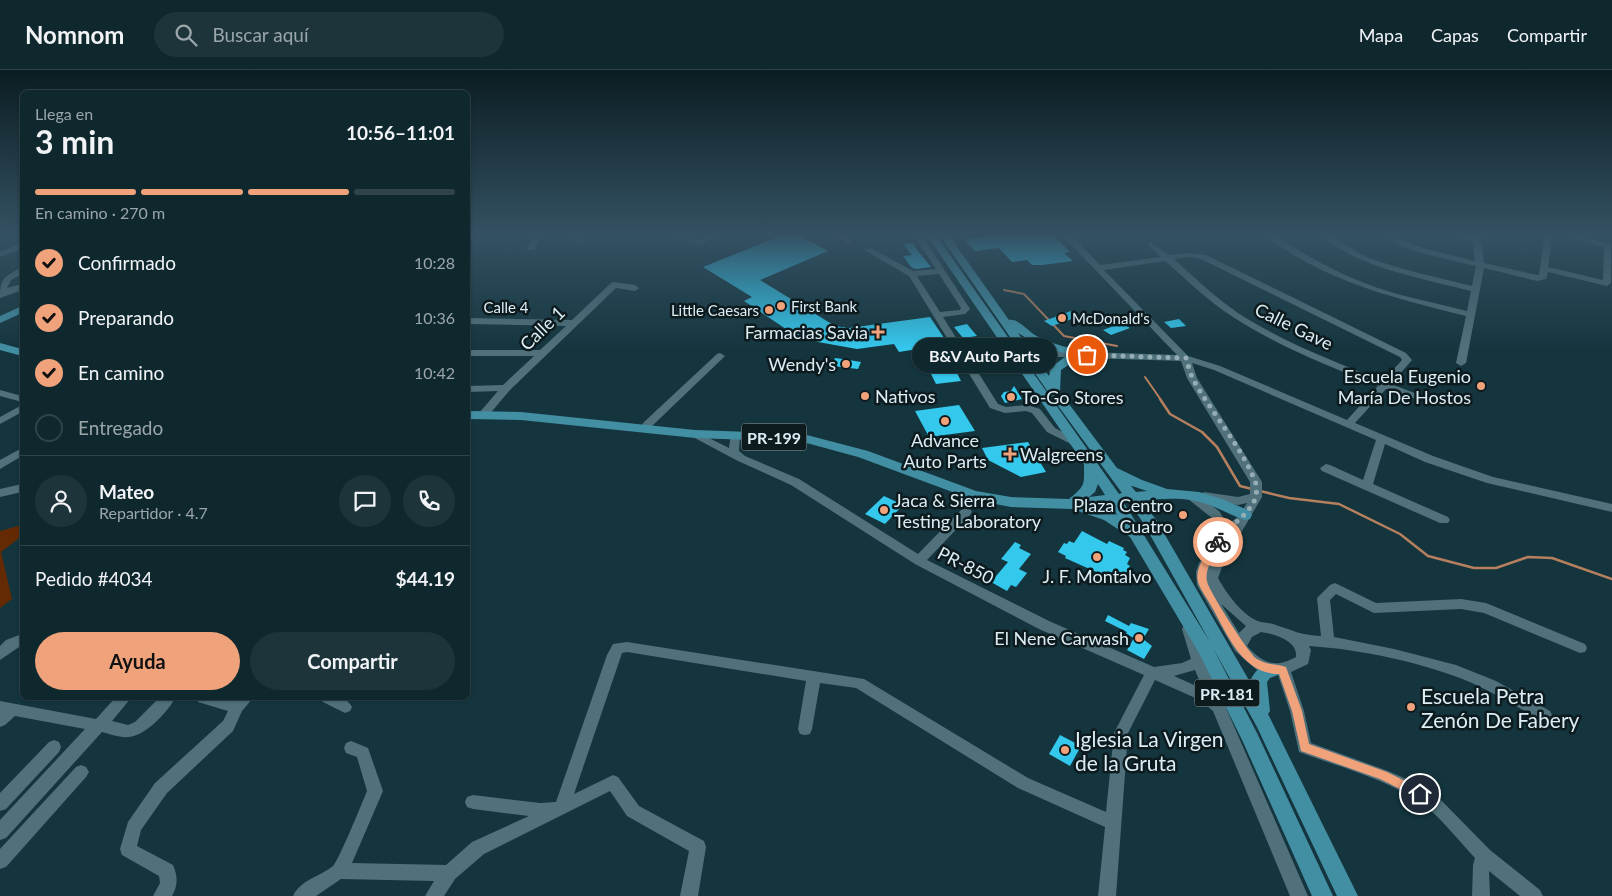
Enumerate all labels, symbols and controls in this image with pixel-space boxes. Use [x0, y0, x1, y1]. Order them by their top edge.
search box [154, 12, 504, 57]
text: Nomnom [25, 20, 124, 49]
icon: search [172, 21, 200, 49]
text: Buscar aquí [212, 23, 308, 46]
text: Mapa [1359, 24, 1403, 46]
text: Capas [1431, 24, 1479, 46]
text: Compartir [1507, 24, 1587, 46]
text: Llega en [35, 104, 93, 123]
text: 10:56–11:01 [346, 121, 455, 144]
text: 3 min [35, 122, 114, 161]
text: En camino · 270 m [35, 203, 165, 222]
icon: check [35, 249, 63, 277]
text: Confirmado [78, 251, 176, 274]
text: 10:28 [414, 253, 455, 272]
place label: First Bank [791, 297, 858, 315]
street label: Calle 4 [483, 298, 529, 316]
street label: Calle Gave [1251, 298, 1337, 354]
marker: First Bank [775, 300, 787, 312]
street label: Calle 1 [515, 301, 569, 355]
place label: Little Caesars [671, 301, 759, 319]
icon: check [35, 304, 63, 332]
marker: Little Caesars [763, 304, 775, 316]
text: Preparando [78, 306, 174, 329]
text: 10:36 [414, 308, 455, 327]
place label: McDonald's [1072, 309, 1150, 327]
marker: McDonald's [1056, 312, 1068, 324]
place label: Farmacias Savia [745, 321, 868, 343]
marker: Farmacias Savia [872, 326, 884, 338]
pin [1066, 334, 1108, 376]
callout: B&V Auto Parts [912, 338, 1057, 372]
icon: bag [1073, 341, 1101, 369]
text: B&V Auto Parts [929, 346, 1040, 365]
place label: Wendy's [768, 353, 836, 375]
marker: Wendy's [840, 358, 852, 370]
icon: check [35, 359, 63, 387]
text: En camino [78, 361, 164, 384]
text: 10:42 [414, 363, 455, 382]
place label: Escuela Eugenio María De Hostos [1338, 365, 1471, 408]
marker: Escuela Eugenio María De Hostos [1475, 380, 1487, 392]
place label: Nativos [875, 385, 936, 407]
place label: To-Go Stores [1021, 386, 1124, 408]
marker: Nativos [859, 390, 871, 402]
marker: To-Go Stores [1005, 391, 1017, 403]
marker: Advance Auto Parts [939, 415, 951, 427]
text: Entregado [78, 416, 163, 439]
road number: PR-199 [742, 424, 806, 451]
place label: Advance Auto Parts [903, 429, 987, 472]
place label: Walgreens [1020, 443, 1103, 465]
marker: Walgreens [1004, 448, 1016, 460]
button: person [35, 475, 87, 527]
button: chat [339, 475, 391, 527]
button: phone [403, 475, 455, 527]
text: Mateo [99, 480, 154, 503]
place label: Jaca & Sierra Testing Laboratory [894, 489, 1042, 532]
place label: Plaza Centro Cuatro [1073, 494, 1173, 537]
text: Repartidor · 4.7 [99, 503, 208, 522]
marker: Jaca & Sierra Testing Laboratory [878, 504, 890, 516]
marker: Plaza Centro Cuatro [1177, 509, 1189, 521]
courier [1193, 517, 1243, 567]
icon: bike [1204, 528, 1232, 556]
street label: PR-850 [934, 542, 998, 588]
marker: J. F. Montalvo [1091, 551, 1103, 563]
place label: J. F. Montalvo [1042, 565, 1152, 587]
text: Pedido #4034 [35, 567, 153, 590]
text: $44.19 [395, 567, 455, 590]
place label: El Nene Carwash [994, 627, 1129, 649]
button: Ayuda [35, 632, 240, 690]
button: Compartir [250, 632, 455, 690]
marker: El Nene Carwash [1133, 632, 1145, 644]
road number: PR-181 [1194, 680, 1260, 706]
place label: Escuela Petra Zenón De Fabery [1421, 683, 1580, 732]
marker: Escuela Petra Zenón De Fabery [1405, 701, 1417, 713]
place label: Iglesia La Virgen de la Gruta [1075, 726, 1224, 775]
marker: Iglesia La Virgen de la Gruta [1059, 744, 1071, 756]
pin [1399, 773, 1441, 815]
icon: home [1406, 780, 1434, 808]

